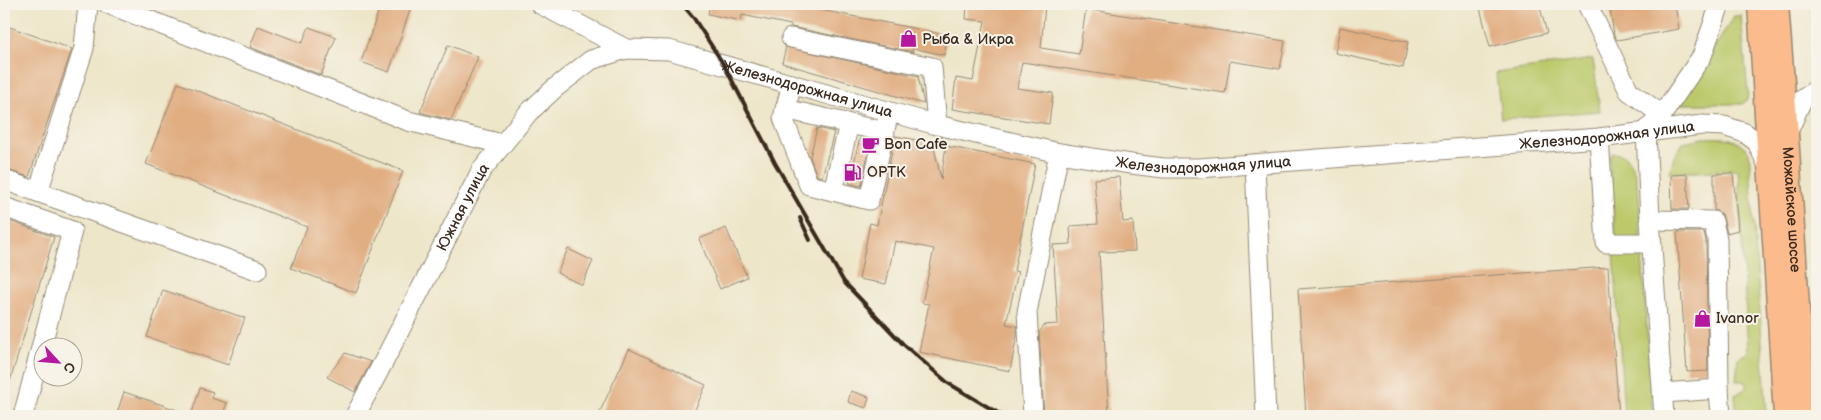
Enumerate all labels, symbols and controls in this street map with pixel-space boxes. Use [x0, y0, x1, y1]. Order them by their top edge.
shop icon: Рыба & Икра [898, 29, 918, 49]
place label: Рыба & Икра [922, 30, 1014, 49]
street label: Железнодорожная улица [720, 56, 895, 122]
street label: Железнодорожная улица [1518, 117, 1696, 153]
cafe icon: Bon Cafe [860, 134, 880, 154]
place label: Bon Cafe [884, 135, 948, 154]
street label: Можайское шоссе [1778, 146, 1805, 273]
street label: Железнодорожная улица [1114, 152, 1292, 178]
street label: Южная улица [432, 159, 493, 254]
fuel station icon: ОРТК [843, 162, 863, 182]
place label: ОРТК [867, 163, 906, 182]
shop icon: Ivanor [1692, 308, 1712, 328]
place label: Ivanor [1716, 309, 1759, 328]
north arrow [32, 338, 82, 388]
text: С [59, 359, 79, 376]

